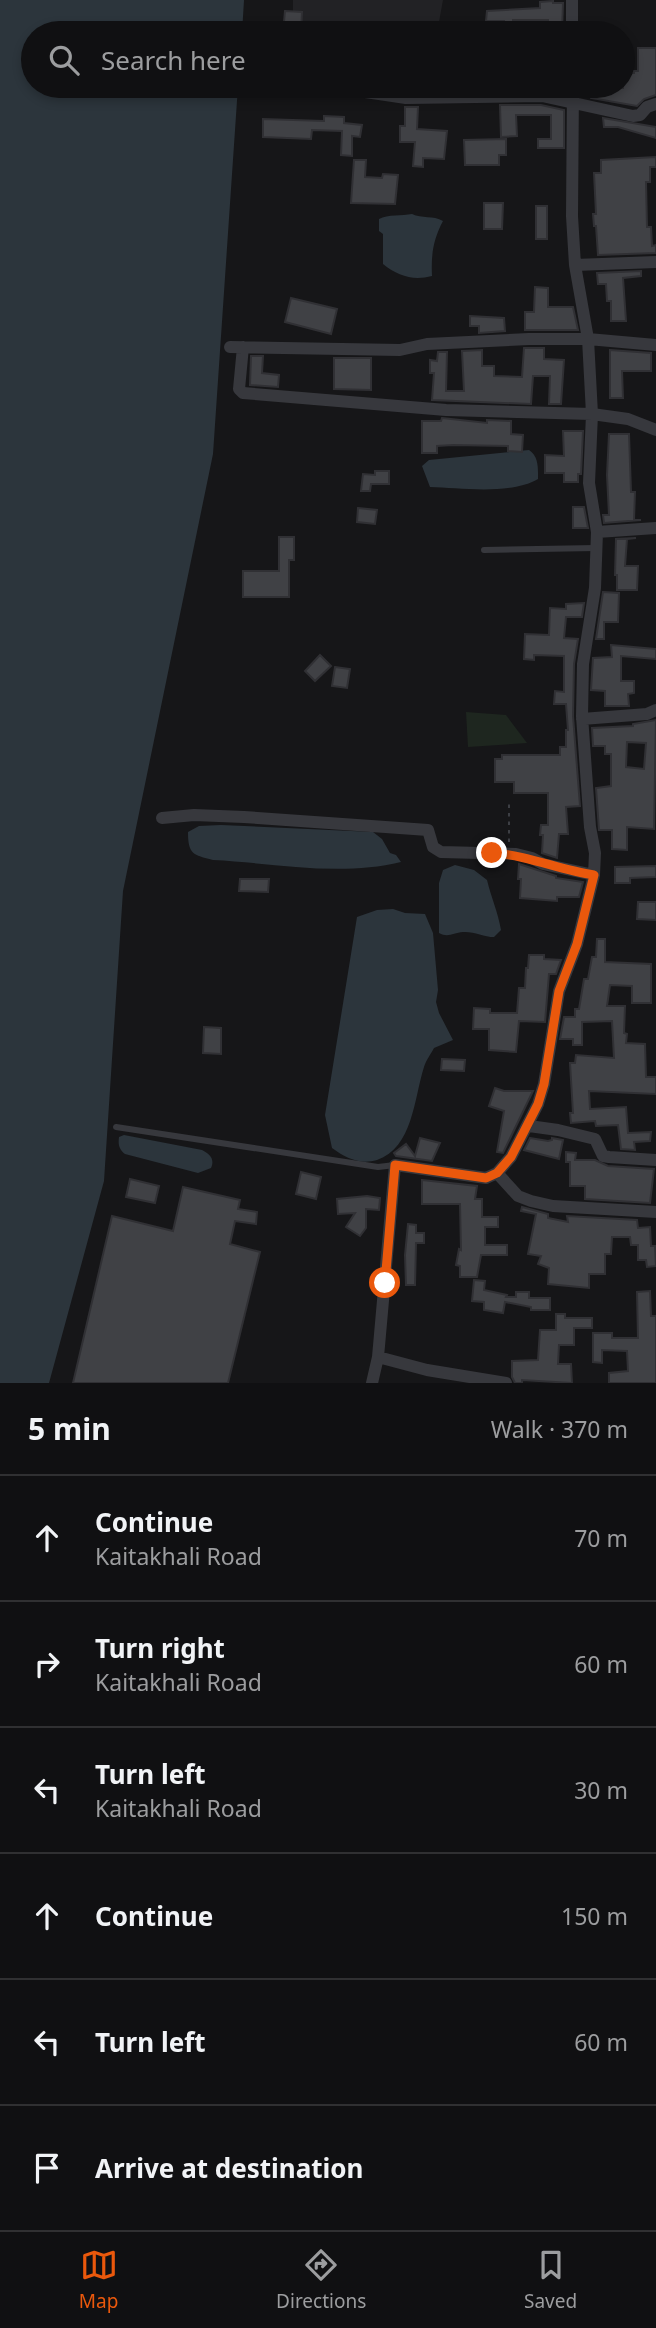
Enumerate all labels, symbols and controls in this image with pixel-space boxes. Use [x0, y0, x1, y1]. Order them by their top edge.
search box [21, 21, 635, 98]
icon: search [45, 41, 83, 79]
text: Search here [101, 42, 246, 78]
route end [476, 837, 507, 868]
route start [369, 1267, 400, 1298]
text: 5 min [28, 1408, 111, 1449]
text: Walk · 370 m [491, 1413, 628, 1445]
text: Continue [95, 1504, 213, 1540]
icon: ahead [28, 1519, 66, 1557]
text: 70 m [574, 1522, 628, 1554]
text: Kaitakhali Road [95, 1540, 262, 1572]
text: Turn right [95, 1630, 225, 1666]
icon: right [28, 1645, 66, 1683]
text: 60 m [574, 1648, 628, 1680]
text: Kaitakhali Road [95, 1666, 262, 1698]
text: Turn left [95, 1756, 206, 1792]
icon: left [28, 1771, 66, 1809]
text: 30 m [574, 1774, 628, 1806]
text: Kaitakhali Road [95, 1792, 262, 1824]
icon: ahead [28, 1897, 66, 1935]
text: Continue [95, 1898, 213, 1934]
text: 150 m [561, 1900, 628, 1932]
icon: left [28, 2023, 66, 2061]
text: Turn left [95, 2024, 206, 2060]
text: 60 m [574, 2026, 628, 2058]
icon: arrive [28, 2149, 66, 2187]
text: Arrive at destination [95, 2150, 364, 2186]
tab: Map [79, 2246, 118, 2314]
tab: Directions [276, 2246, 366, 2314]
tab: Saved [524, 2246, 577, 2314]

